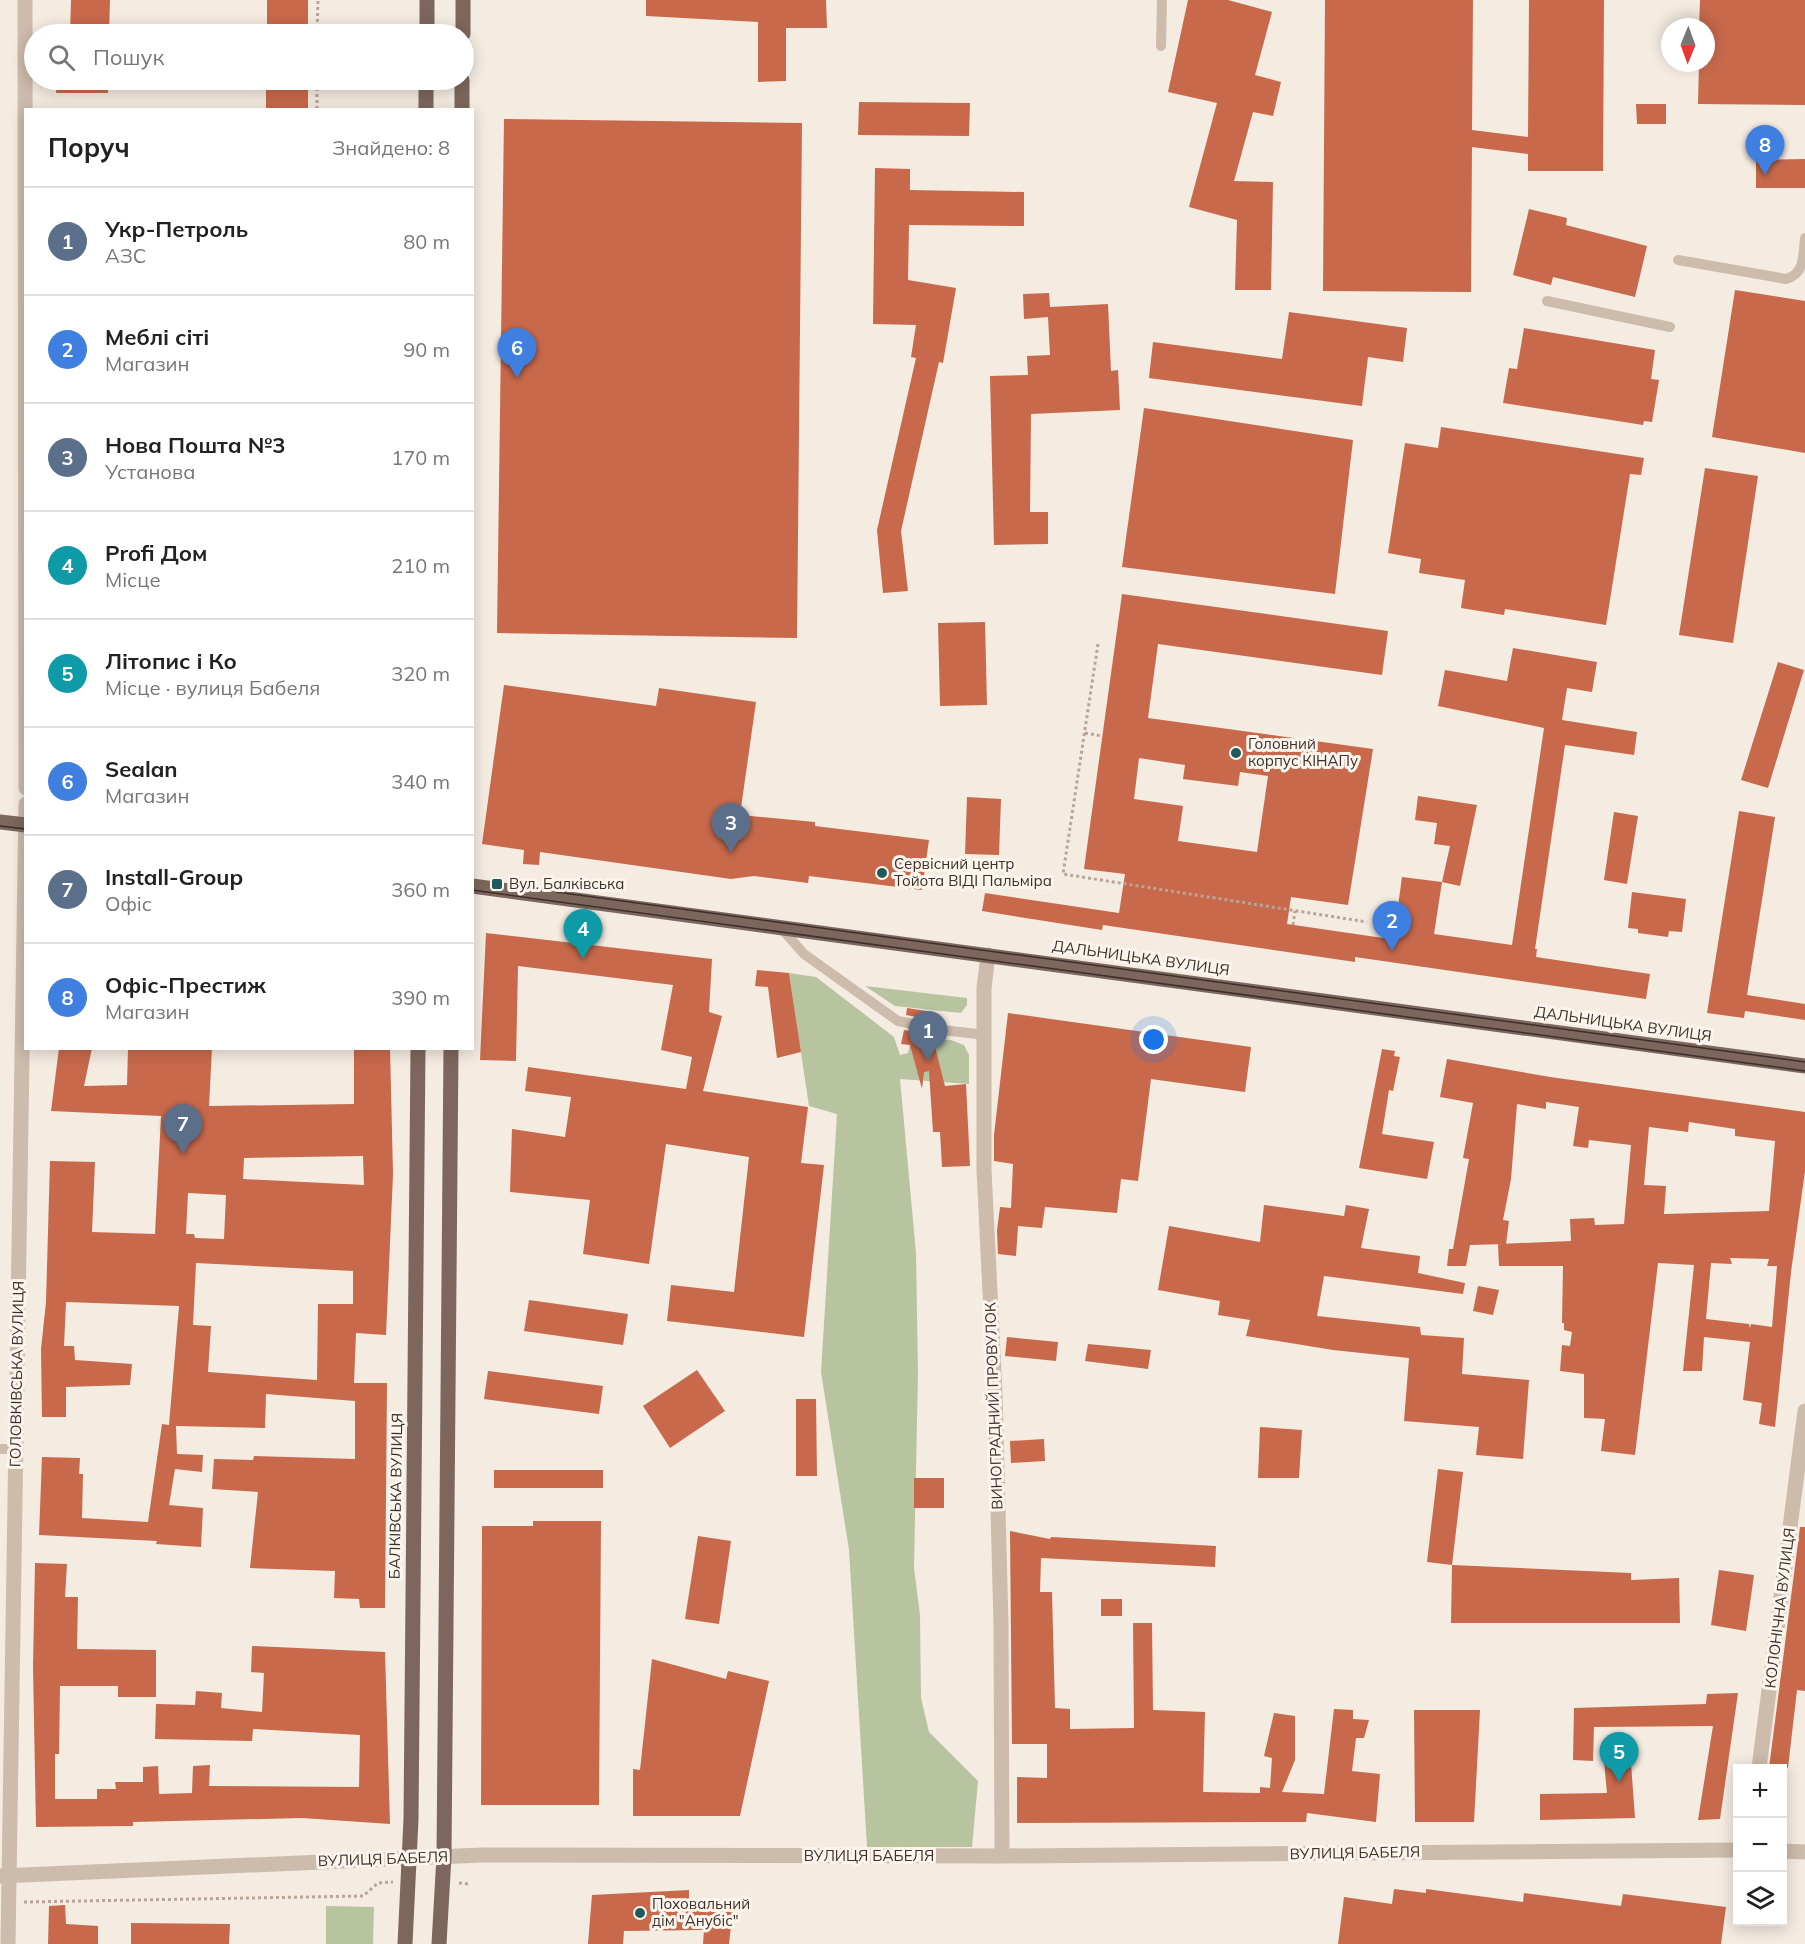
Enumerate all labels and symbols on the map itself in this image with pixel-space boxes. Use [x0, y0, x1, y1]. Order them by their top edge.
north arrow [1661, 18, 1715, 72]
pin: 8 [1746, 126, 1784, 175]
pin: 6 [498, 328, 536, 378]
place label: Головний корпус КІНАПу [1248, 734, 1358, 770]
marker: Головний корпус КІНАПу [1229, 746, 1243, 760]
pin: 3 [712, 804, 750, 853]
place label: Сервісний центр Тойота ВІДІ Пальміра [894, 854, 1052, 890]
marker: Сервісний центр Тойота ВІДІ Пальміра [875, 866, 889, 880]
place label: Вул. Балківська [509, 874, 624, 893]
marker: Вул. Балківська [490, 877, 504, 891]
pin: 2 [1372, 902, 1412, 951]
pin: 4 [564, 910, 602, 959]
street label: ДАЛЬНИЦЬКА ВУЛИЦЯ [1051, 936, 1231, 979]
street label: ДАЛЬНИЦЬКА ВУЛИЦЯ [1533, 1002, 1713, 1045]
pin: 1 [908, 1012, 948, 1061]
your location [1139, 1025, 1168, 1054]
pin: 7 [164, 1104, 202, 1154]
street label: ГОЛОВКІВСЬКА ВУЛИЦЯ [5, 1281, 28, 1467]
street label: ВИНОГРАДНИЙ ПРОВУЛОК [980, 1302, 1007, 1510]
street label: БАЛКІВСЬКА ВУЛИЦЯ [385, 1413, 406, 1579]
street label: КОЛОНІЧНА ВУЛИЦЯ [1760, 1527, 1799, 1689]
pin: 5 [1600, 1732, 1638, 1782]
street label: ВУЛИЦЯ БАБЕЛЯ [1290, 1842, 1420, 1863]
street label: ВУЛИЦЯ БАБЕЛЯ [804, 1846, 934, 1865]
street label: ВУЛИЦЯ БАБЕЛЯ [317, 1847, 449, 1870]
place label: Поховальний дім "Анубіс" [652, 1894, 750, 1930]
marker: Поховальний дім "Анубіс" [633, 1906, 647, 1920]

